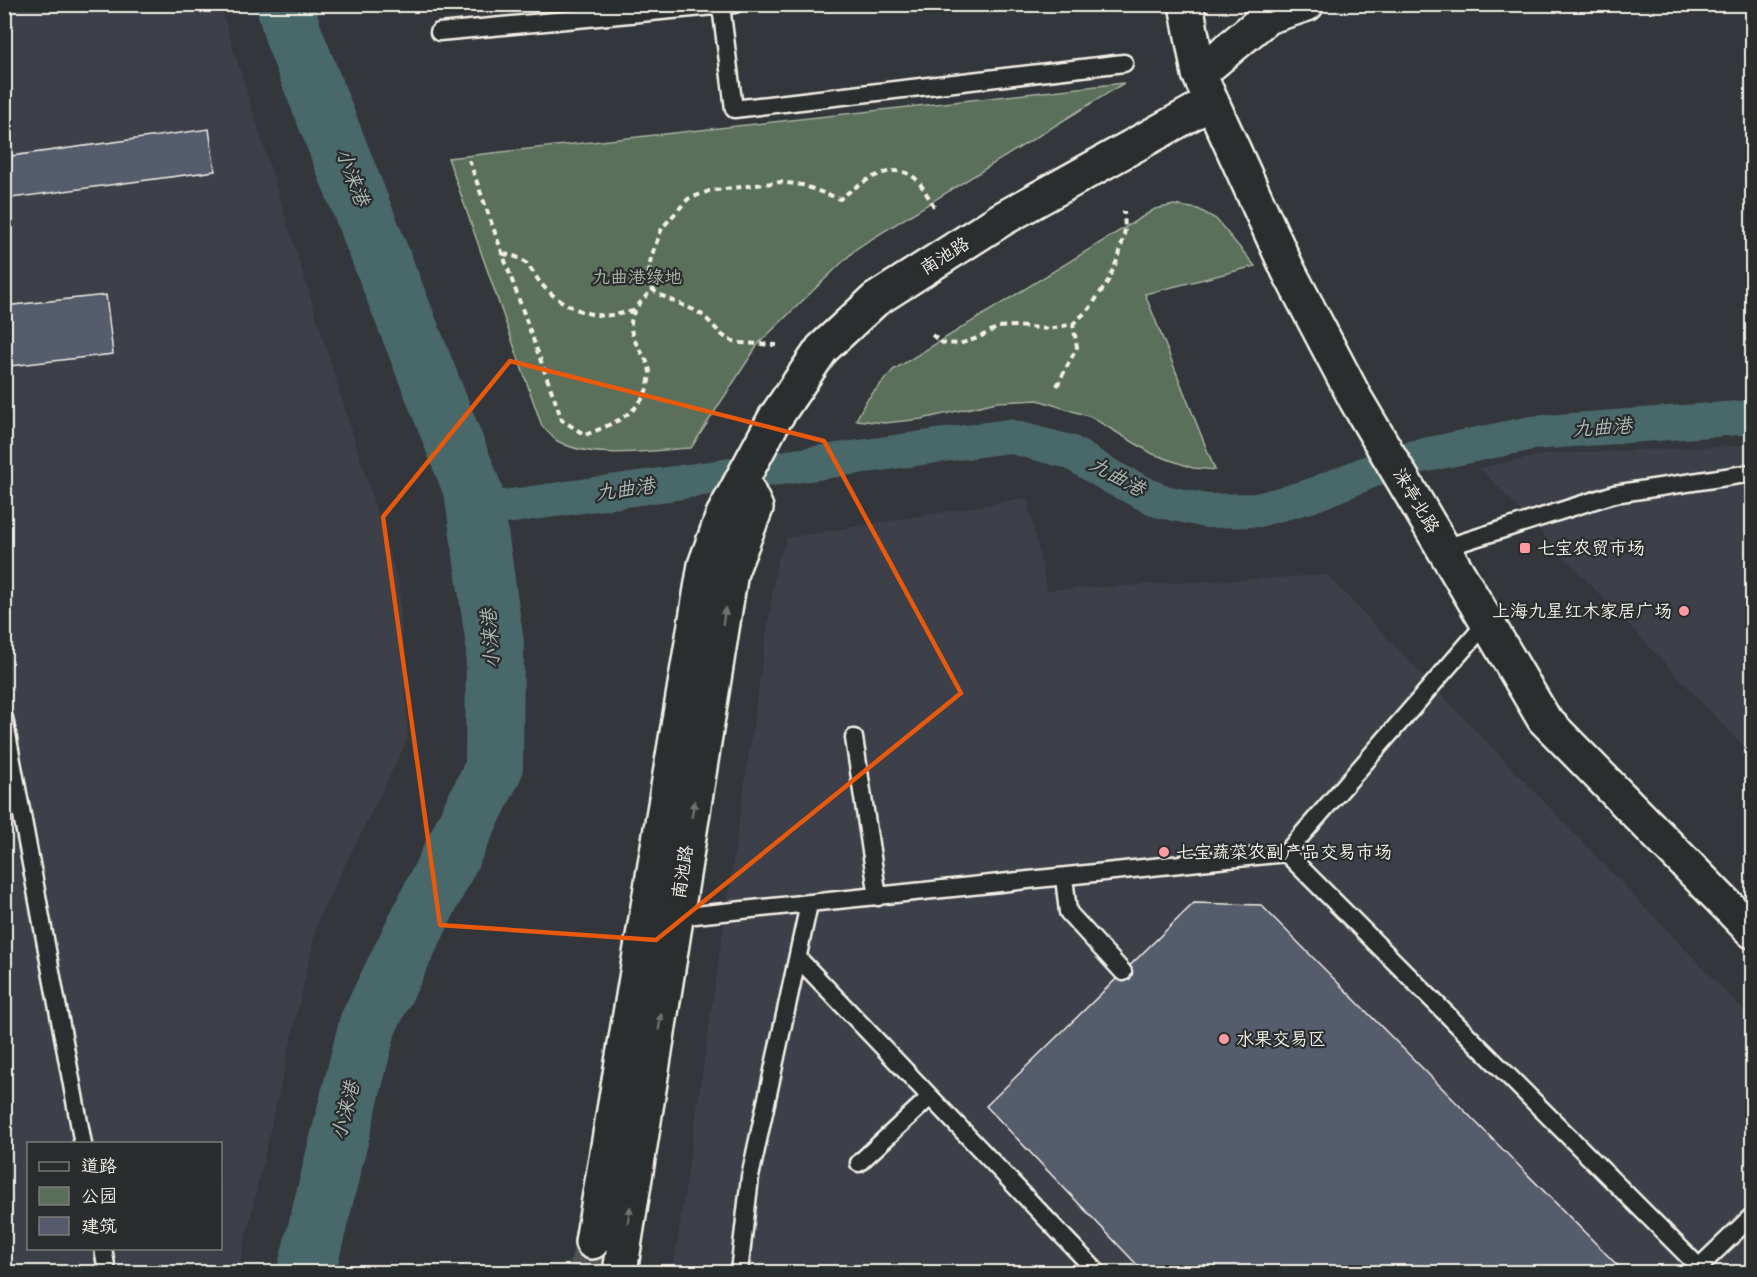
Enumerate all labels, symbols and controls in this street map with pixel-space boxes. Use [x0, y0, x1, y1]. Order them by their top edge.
water label: 小涞港 [330, 145, 375, 211]
street label: 南池路 [917, 233, 973, 279]
park label: 九曲港绿地 [592, 267, 682, 288]
water label: 九曲港 [1571, 414, 1635, 442]
water label: 九曲港 [1085, 452, 1151, 503]
street label: 涞亭北路 [1388, 465, 1444, 537]
water label: 九曲港 [594, 474, 658, 506]
place label: 七宝农贸市场 [1537, 538, 1645, 559]
marker: 七宝农贸市场 [1518, 541, 1532, 555]
place label: 上海九星红木家居广场 [1492, 601, 1672, 622]
marker: 上海九星红木家居广场 [1677, 604, 1691, 618]
water label: 小涞港 [477, 606, 505, 670]
one-way arrow [720, 607, 729, 626]
one-way arrow [689, 799, 698, 818]
place label: 七宝蔬菜农副产品交易市场 [1176, 842, 1392, 863]
street label: 南池路 [668, 844, 698, 900]
marker: 七宝蔬菜农副产品交易市场 [1157, 845, 1171, 859]
one-way arrow [655, 1012, 664, 1031]
place label: 水果交易区 [1236, 1029, 1326, 1050]
marker: 水果交易区 [1217, 1032, 1231, 1046]
water label: 小涞港 [327, 1077, 365, 1143]
legend [27, 1142, 222, 1250]
text: 道路 [81, 1156, 117, 1177]
text: 公园 [81, 1186, 117, 1207]
one-way arrow [625, 1205, 634, 1224]
text: 建筑 [81, 1216, 117, 1237]

